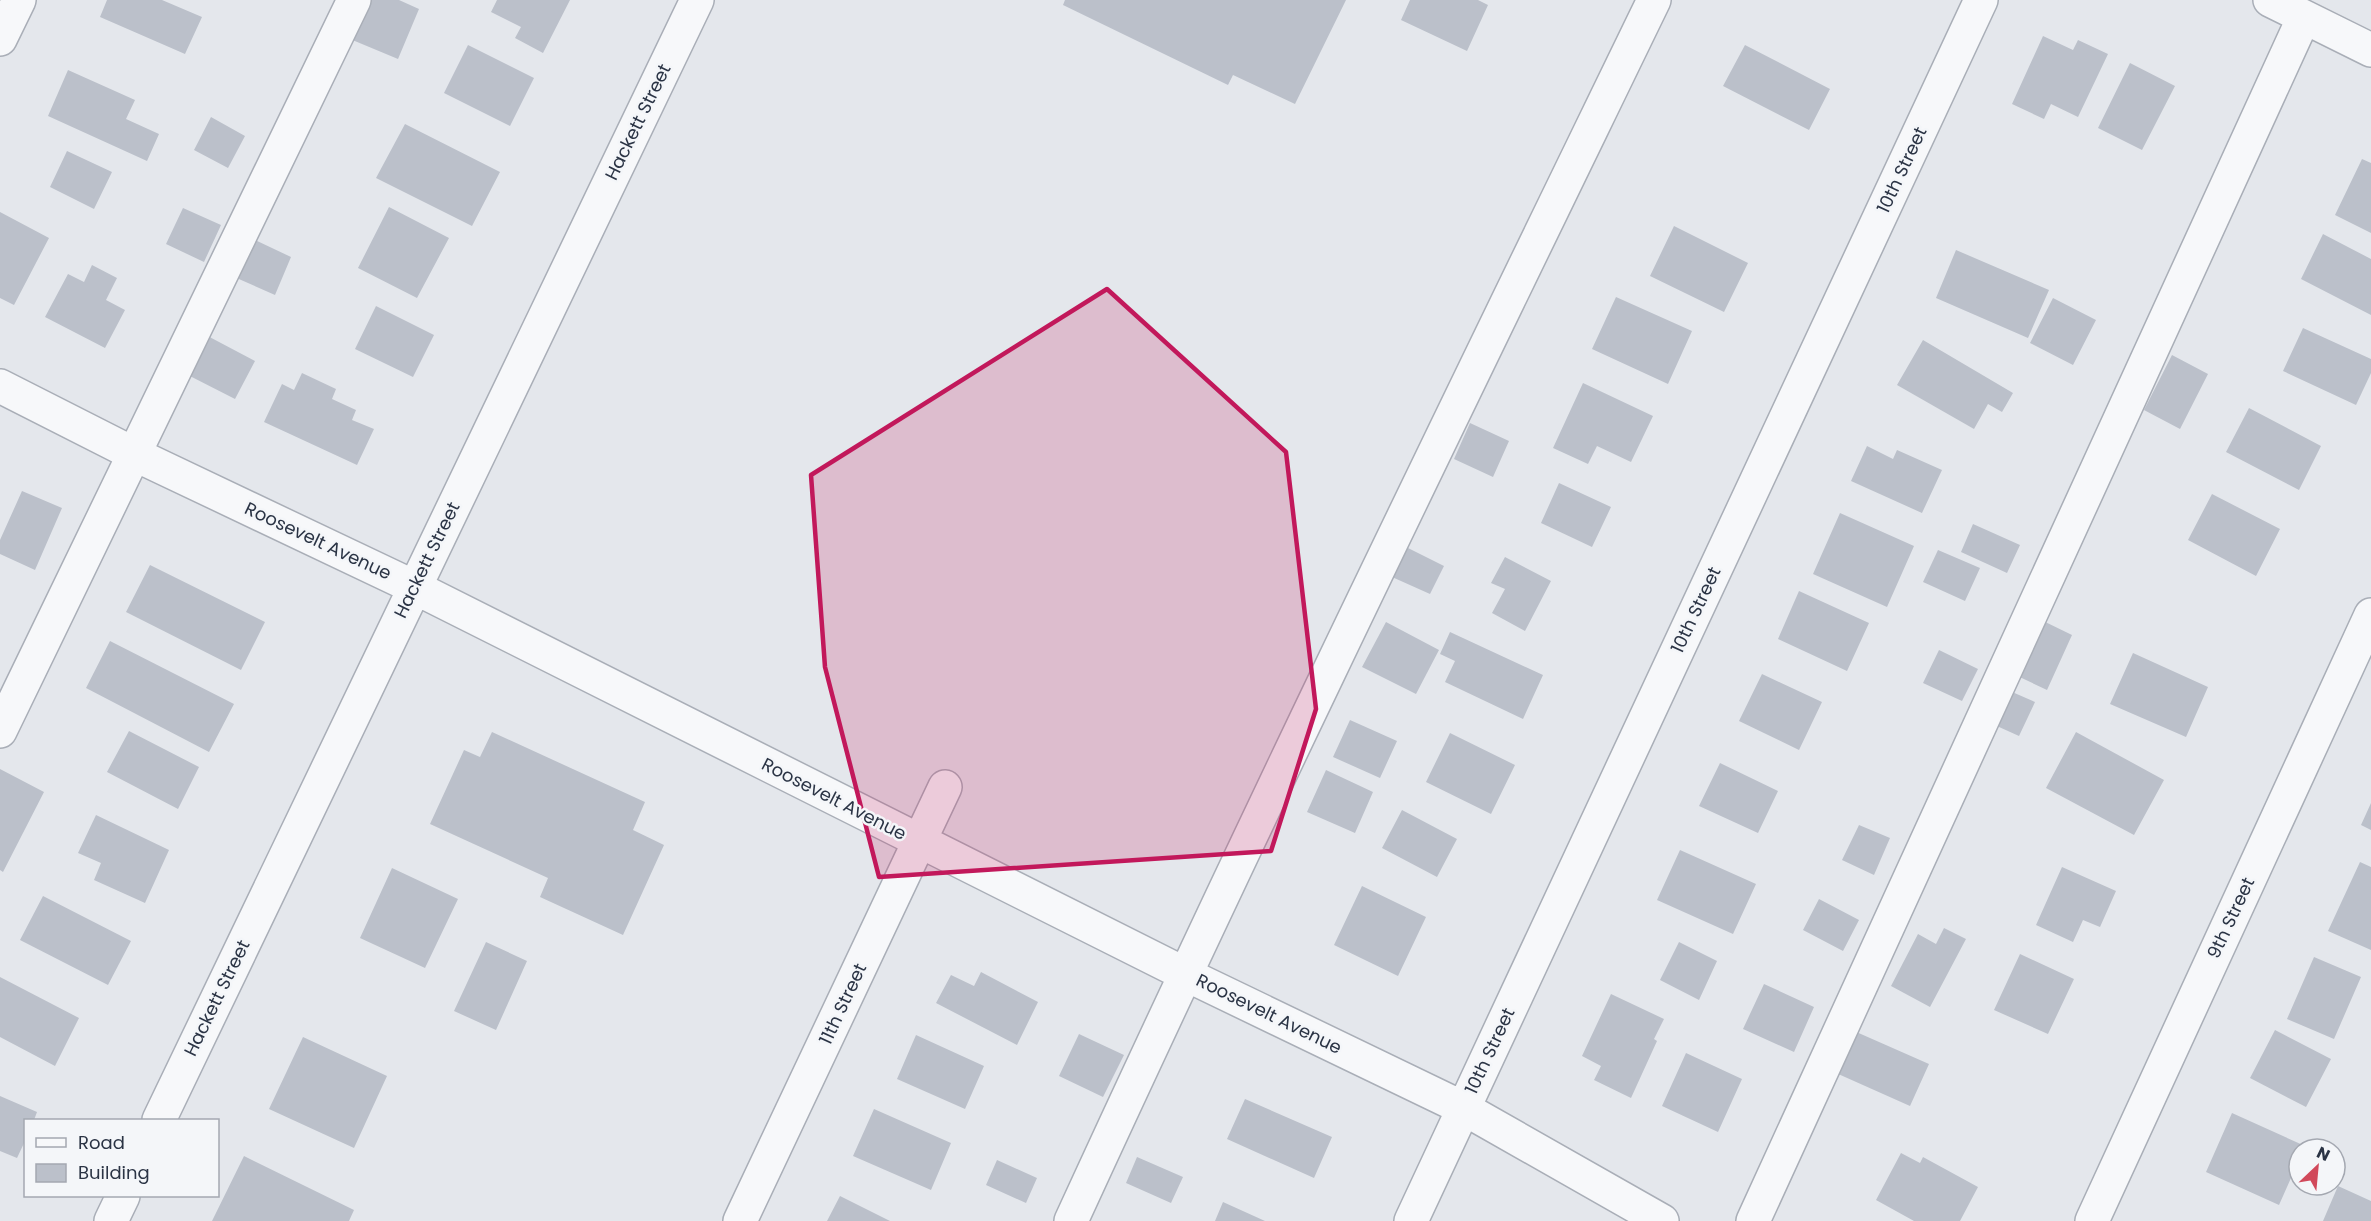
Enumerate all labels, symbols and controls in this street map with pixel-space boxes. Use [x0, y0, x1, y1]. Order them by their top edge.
street label: Hackett Street [599, 59, 677, 184]
street label: 10th Street [1871, 123, 1932, 217]
street label: Roosevelt Avenue [241, 496, 396, 586]
street label: Hackett Street [388, 497, 466, 622]
street label: 10th Street [1665, 563, 1726, 657]
street label: Roosevelt Avenue [758, 751, 911, 846]
street label: 9th Street [2201, 873, 2260, 962]
street label: Hackett Street [178, 935, 256, 1060]
street label: 11th Street [813, 959, 872, 1049]
street label: Roosevelt Avenue [1192, 967, 1346, 1060]
street label: 10th Street [1459, 1004, 1520, 1098]
legend [24, 1119, 219, 1197]
text: Road [78, 1130, 125, 1155]
north arrow [2287, 1137, 2347, 1197]
text: N [2313, 1141, 2334, 1167]
text: Building [78, 1160, 150, 1185]

